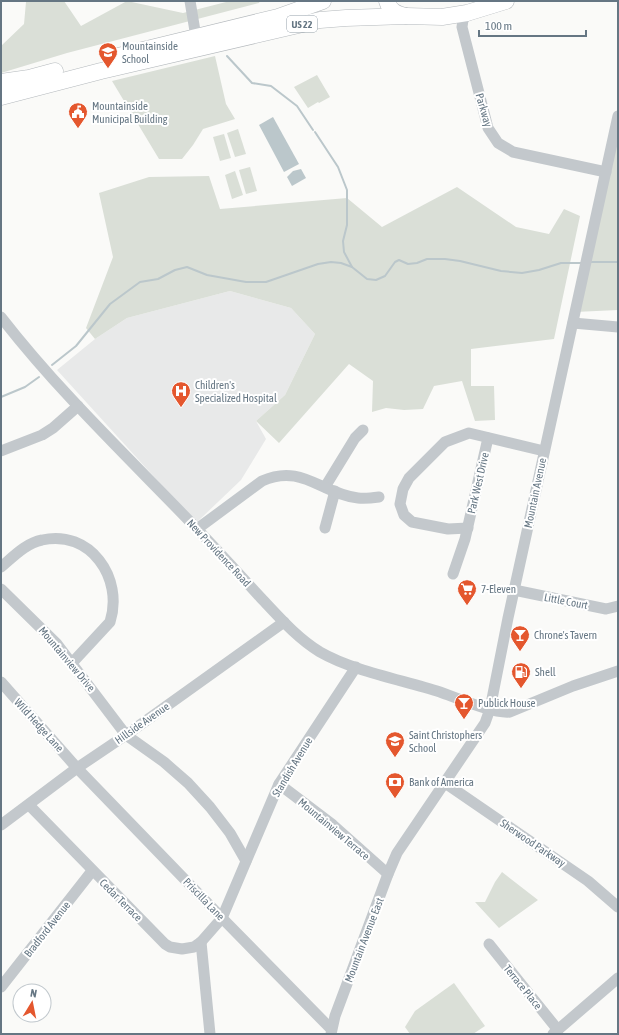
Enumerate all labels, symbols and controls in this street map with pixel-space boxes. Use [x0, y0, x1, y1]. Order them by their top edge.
scale bar [479, 12, 586, 38]
road number: US 22 [287, 16, 317, 32]
text: 100 m [485, 19, 512, 33]
place label: Mountainside School [122, 40, 178, 65]
school or university icon: Mountainside School [97, 41, 119, 69]
street label: Parkway [473, 92, 495, 129]
place label: Mountainside Municipal Building [92, 100, 168, 125]
public building icon: Mountainside Municipal Building [67, 101, 89, 129]
place label: Children's Specialized Hospital [195, 379, 277, 404]
hospital icon: Children's Specialized Hospital [170, 380, 192, 408]
street label: Park West Drive [465, 451, 491, 515]
street label: Mountain Avenue [522, 457, 548, 529]
street label: New Providence Road [185, 517, 253, 589]
supermarket icon: 7-Eleven [456, 578, 478, 606]
place label: 7-Eleven [481, 583, 516, 595]
street label: Little Court [543, 591, 589, 611]
street label: Mountainview Drive [36, 624, 98, 694]
bar icon: Chrone's Tavern [509, 624, 531, 652]
place label: Chrone's Tavern [534, 629, 597, 641]
fuel station icon: Shell [510, 661, 532, 689]
place label: Shell [535, 666, 556, 678]
bar icon: Publick House [453, 692, 475, 720]
street label: Wild Hedge Lane [12, 696, 66, 754]
place label: Publick House [478, 697, 536, 709]
street label: Hillside Avenue [113, 700, 171, 746]
place label: Saint Christophers School [409, 729, 482, 754]
school or university icon: Saint Christophers School [384, 730, 406, 758]
street label: Standish Avenue [270, 735, 314, 799]
bank icon: Bank of America [384, 771, 406, 799]
place label: Bank of America [409, 776, 474, 788]
street label: Mountainview Terrace [296, 796, 372, 862]
street label: Sherwood Parkway [498, 817, 568, 870]
street label: Priscilla Lane [181, 875, 227, 923]
street label: Cedar Terrace [97, 876, 145, 924]
street label: Mountain Avenue East [342, 896, 386, 984]
street label: Bradford Avenue [22, 899, 72, 959]
street label: Terrace Place [501, 962, 545, 1012]
north arrow [12, 983, 52, 1023]
text: N [29, 987, 38, 1000]

